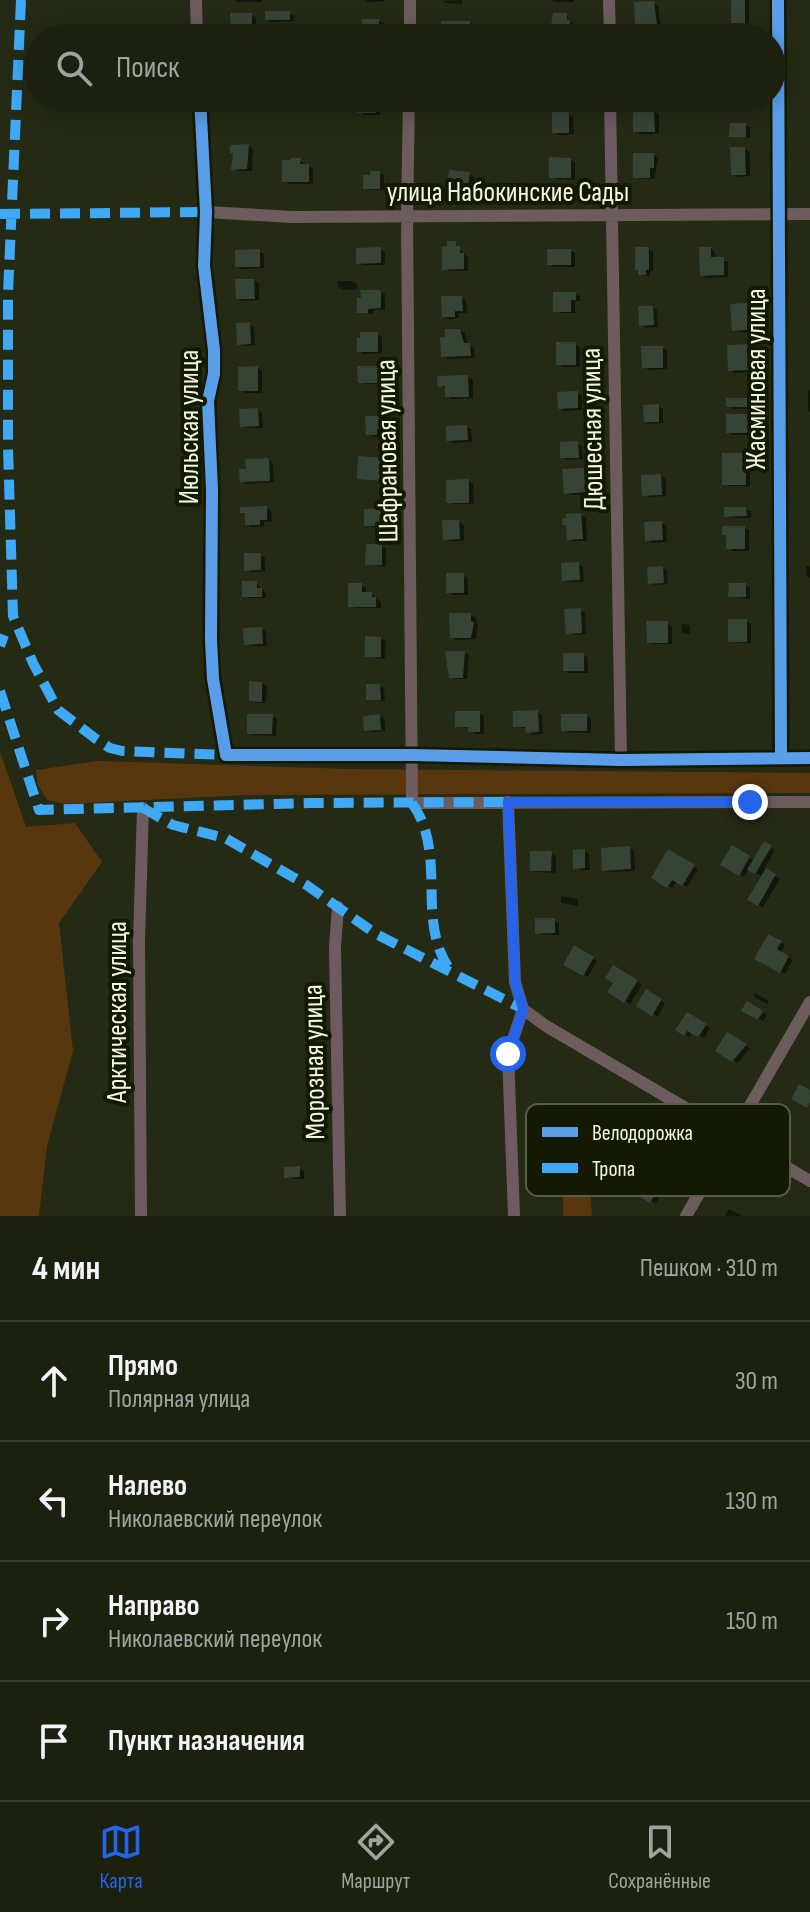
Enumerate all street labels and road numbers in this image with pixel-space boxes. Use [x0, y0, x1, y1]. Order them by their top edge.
street label: улица Набокинские Сады [387, 176, 629, 209]
street label: Жасминовая улица [740, 288, 773, 470]
street label: Дюшесная улица [575, 348, 610, 510]
street label: Июльская улица [173, 350, 206, 504]
street label: Шафрановая улица [369, 359, 406, 543]
street label: Арктическая улица [101, 921, 134, 1104]
street label: Морозная улица [297, 984, 332, 1140]

